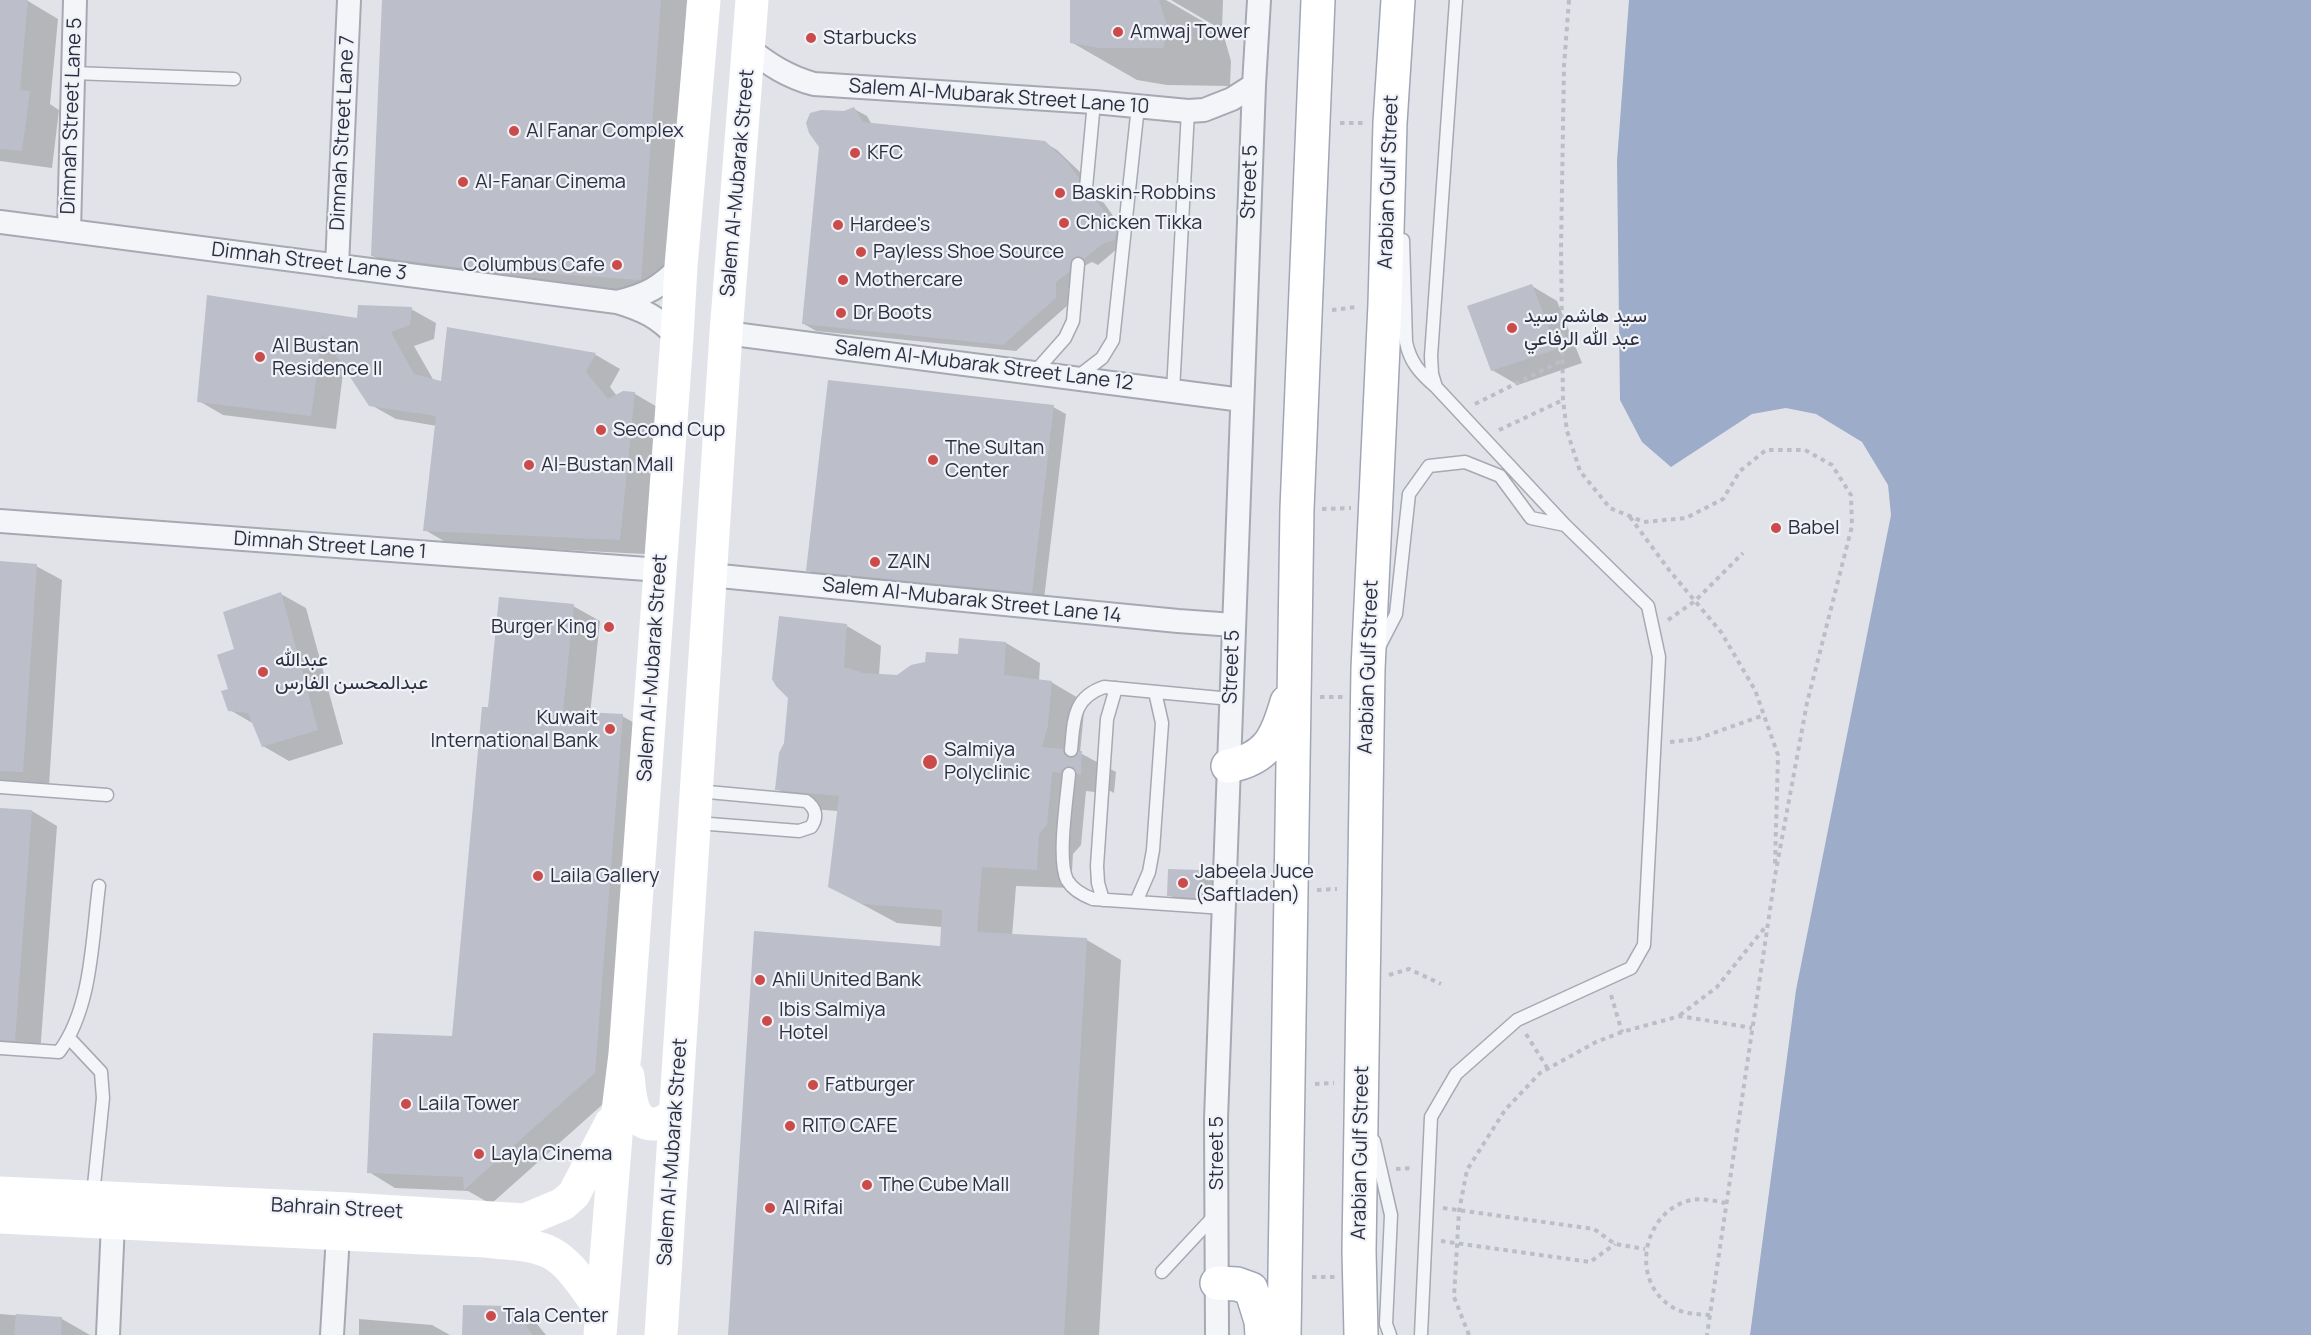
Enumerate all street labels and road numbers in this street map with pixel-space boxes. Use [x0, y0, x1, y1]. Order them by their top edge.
street label: Dimnah Street Lane 5 [57, 17, 87, 215]
street label: Dimnah Street Lane 7 [326, 35, 360, 231]
street label: Salem Al-Mubarak Street [716, 68, 760, 298]
street label: Salem Al-Mubarak Street Lane 10 [848, 75, 1150, 119]
street label: Arabian Gulf Street [1374, 94, 1404, 270]
street label: Street 5 [1237, 144, 1263, 220]
street label: Dimnah Street Lane 3 [210, 238, 408, 286]
street label: Salem Al-Mubarak Street Lane 12 [833, 336, 1135, 396]
street label: Dimnah Street Lane 1 [233, 527, 427, 565]
street label: Salem Al-Mubarak Street [633, 553, 673, 783]
street label: Salem Al-Mubarak Street Lane 14 [821, 573, 1123, 629]
street label: Arabian Gulf Street [1354, 579, 1384, 755]
street label: Street 5 [1219, 629, 1245, 705]
street label: Salem Al-Mubarak Street [653, 1037, 693, 1267]
street label: Arabian Gulf Street [1347, 1066, 1375, 1240]
street label: Street 5 [1205, 1116, 1229, 1190]
street label: Bahrain Street [270, 1194, 404, 1224]

